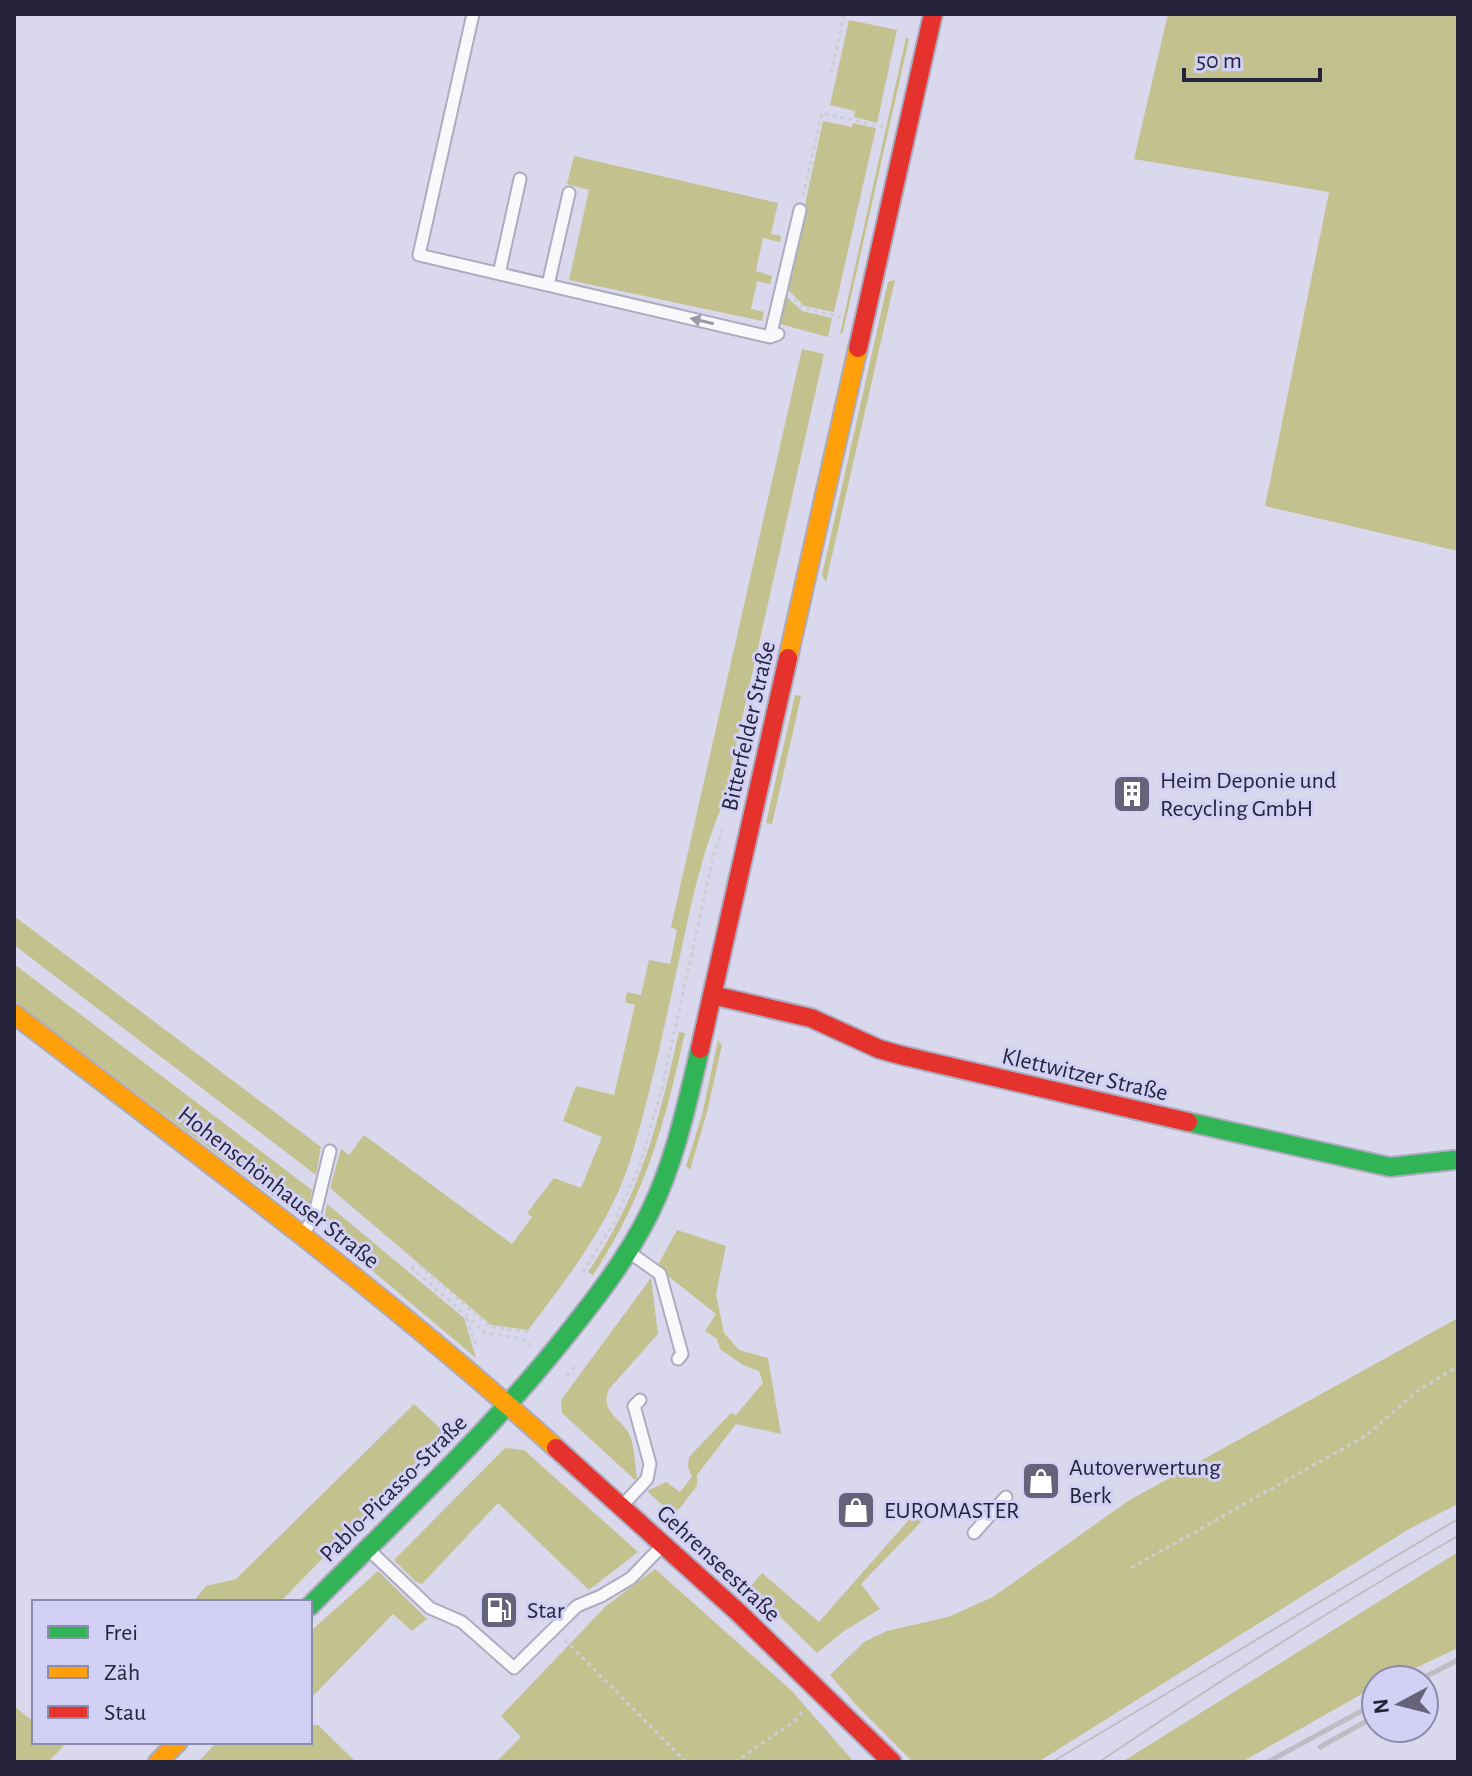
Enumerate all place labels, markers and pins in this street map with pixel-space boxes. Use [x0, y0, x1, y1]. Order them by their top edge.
place label: Heim Deponie und Recycling GmbH [1160, 769, 1336, 821]
building icon: Heim Deponie und Recycling GmbH [1111, 773, 1153, 815]
place label: Autoverwertung Berk [1069, 1456, 1221, 1508]
shop icon: Autoverwertung Berk [1020, 1460, 1062, 1502]
shop icon: EUROMASTER [835, 1489, 877, 1531]
place label: EUROMASTER [884, 1499, 1019, 1523]
fuel station icon: Star [478, 1589, 520, 1631]
place label: Star [527, 1599, 565, 1623]

